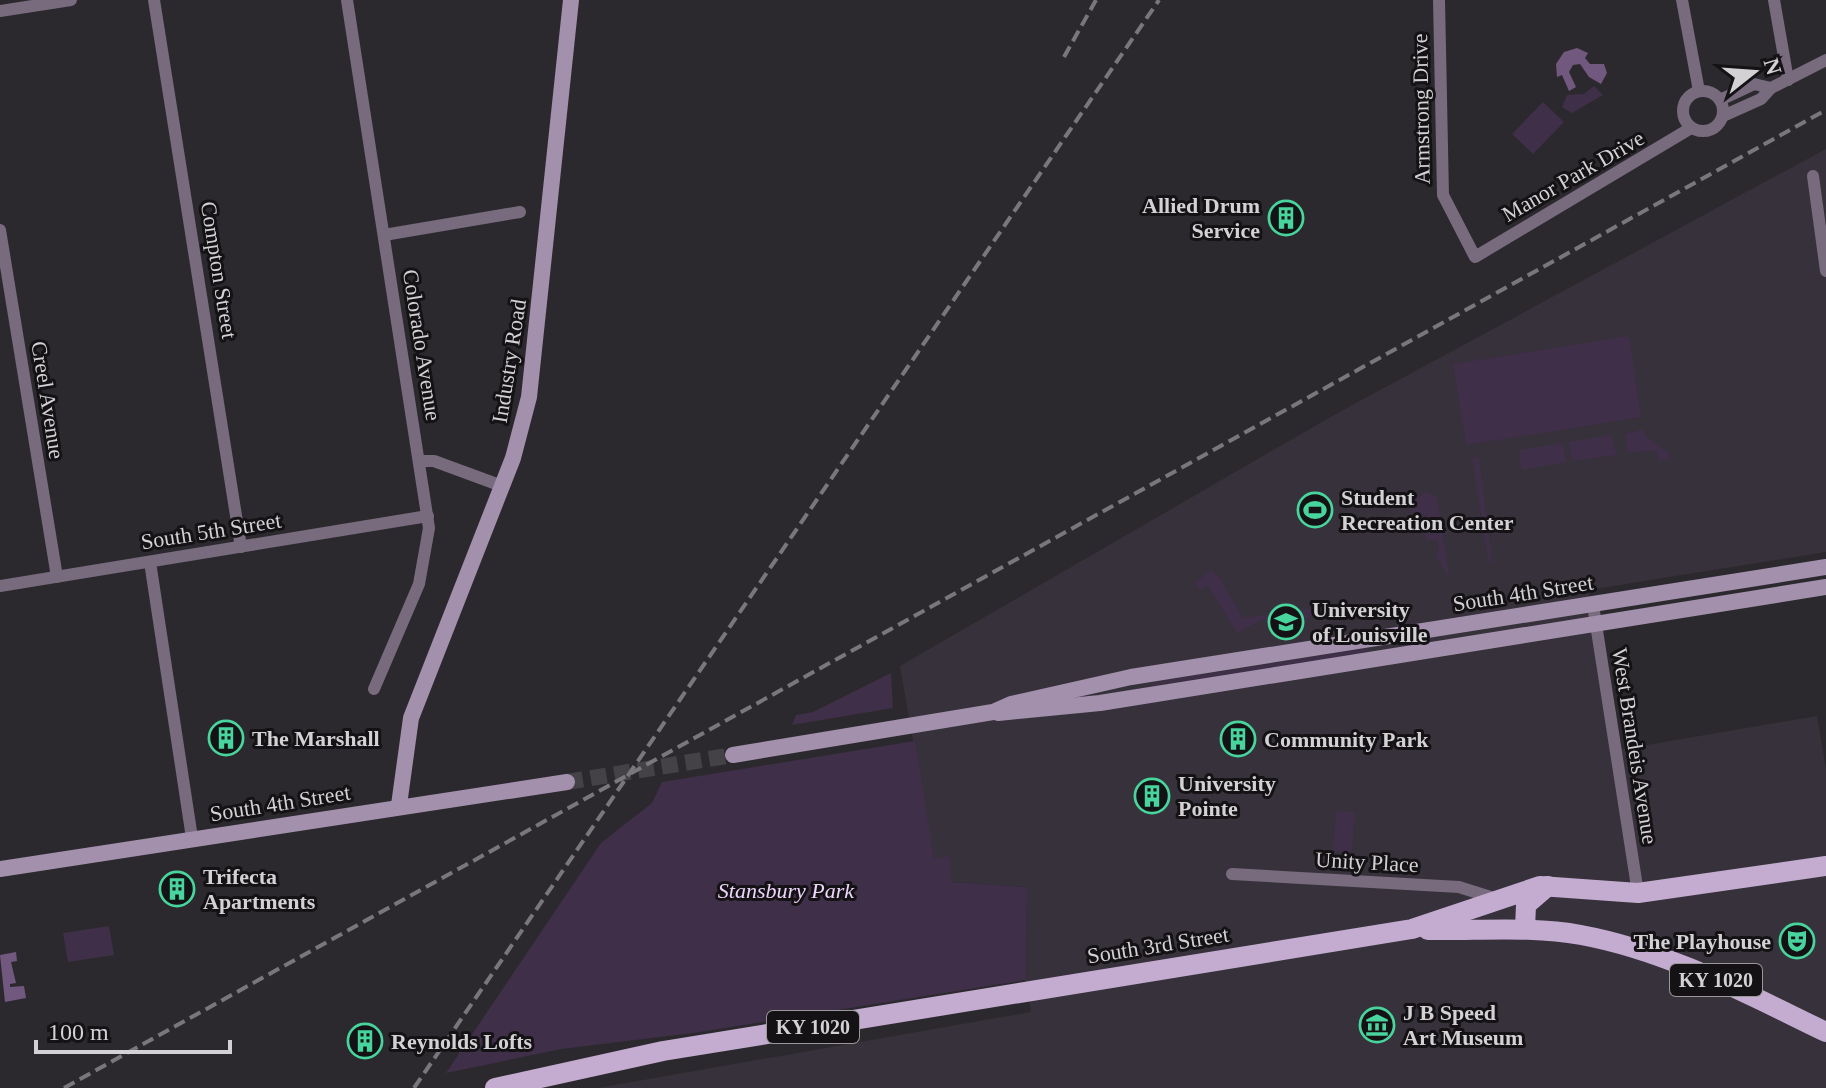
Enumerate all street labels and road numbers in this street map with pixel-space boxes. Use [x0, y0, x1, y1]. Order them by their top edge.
street label: Armstrong Drive [1407, 33, 1435, 185]
street label: Manor Park Drive [1497, 125, 1649, 227]
street label: Compton Street [196, 200, 242, 340]
street label: Colorado Avenue [398, 268, 446, 422]
street label: Industry Road [487, 297, 531, 425]
street label: Creel Avenue [26, 339, 70, 461]
street label: South 5th Street [139, 508, 283, 554]
street label: South 4th Street [1451, 570, 1595, 616]
street label: West Brandeis Avenue [1607, 646, 1663, 846]
street label: South 4th Street [208, 780, 352, 826]
street label: Unity Place [1315, 847, 1419, 877]
street label: South 3rd Street [1085, 921, 1231, 969]
road number: KY 1020 [1670, 964, 1762, 996]
road number: KY 1020 [767, 1011, 859, 1043]

